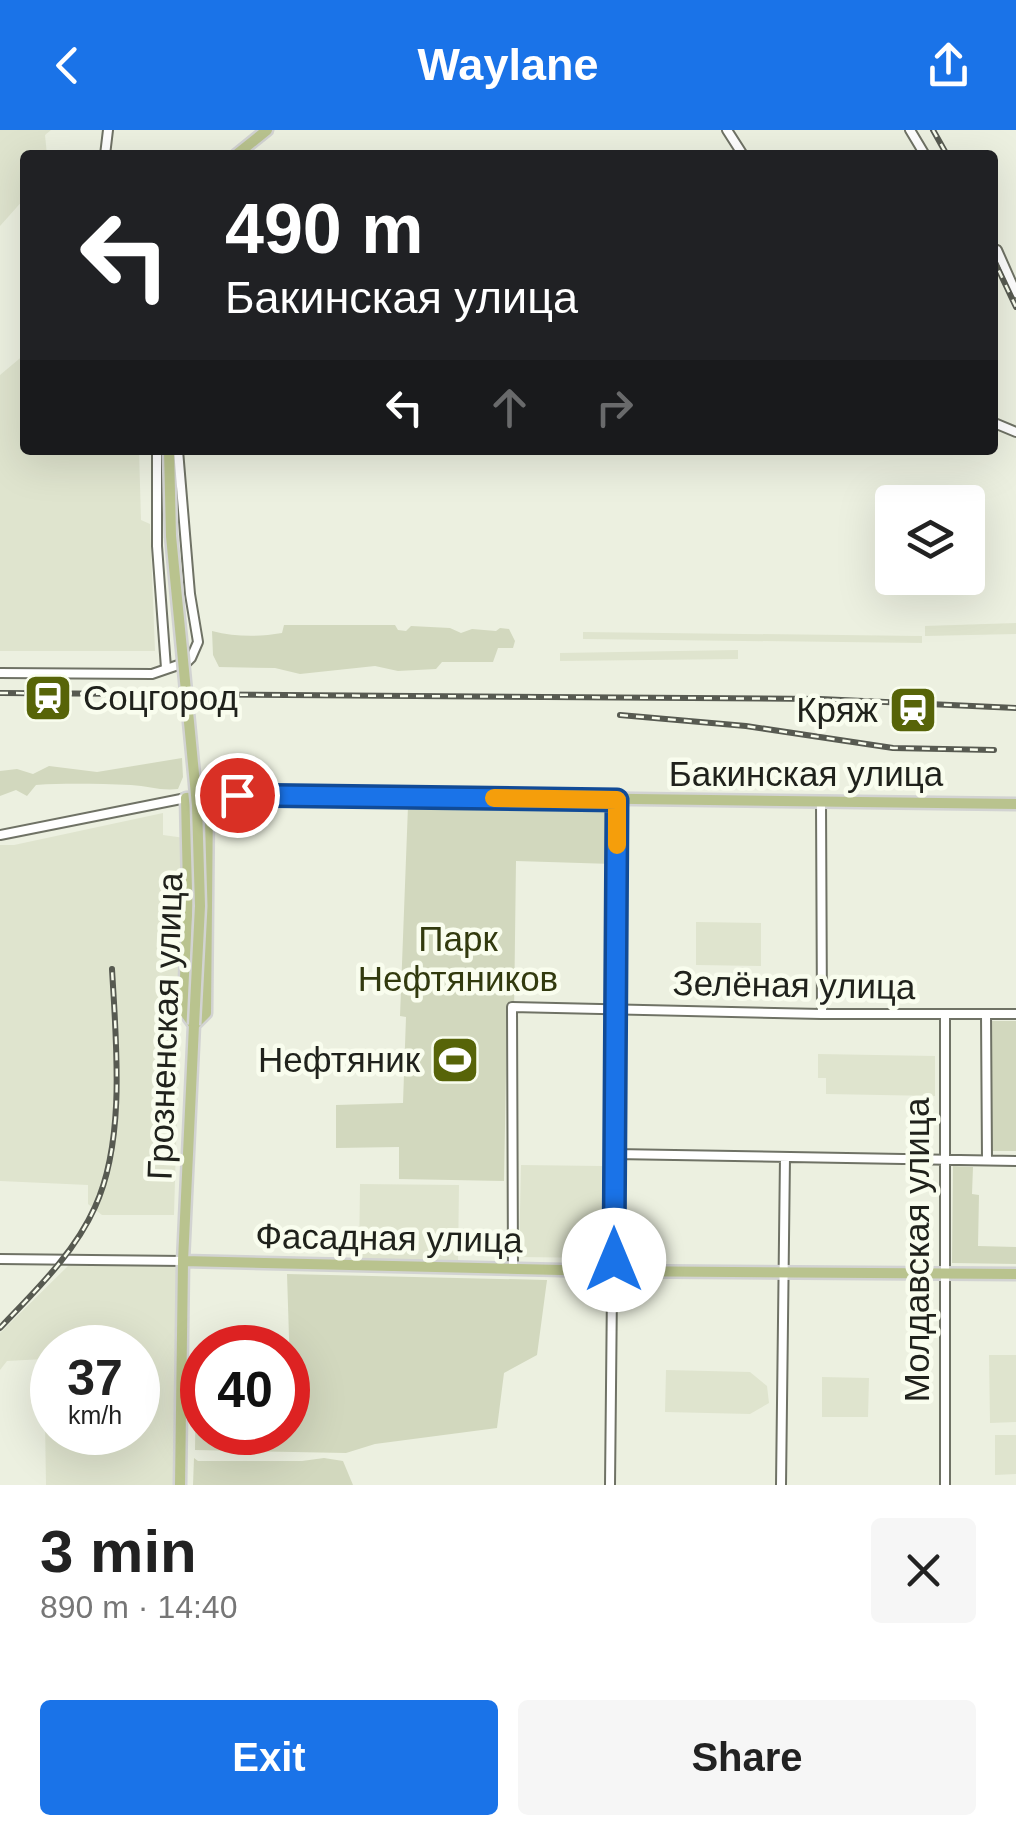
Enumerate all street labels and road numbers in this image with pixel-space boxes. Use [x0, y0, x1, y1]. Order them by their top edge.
street label: Бакинская улица [669, 754, 944, 793]
street label: Грозненская улица [140, 871, 189, 1180]
street label: Зелёная улица [672, 963, 916, 1006]
street label: Молдавская улица [897, 1097, 936, 1402]
street label: Фасадная улица [255, 1216, 523, 1259]

